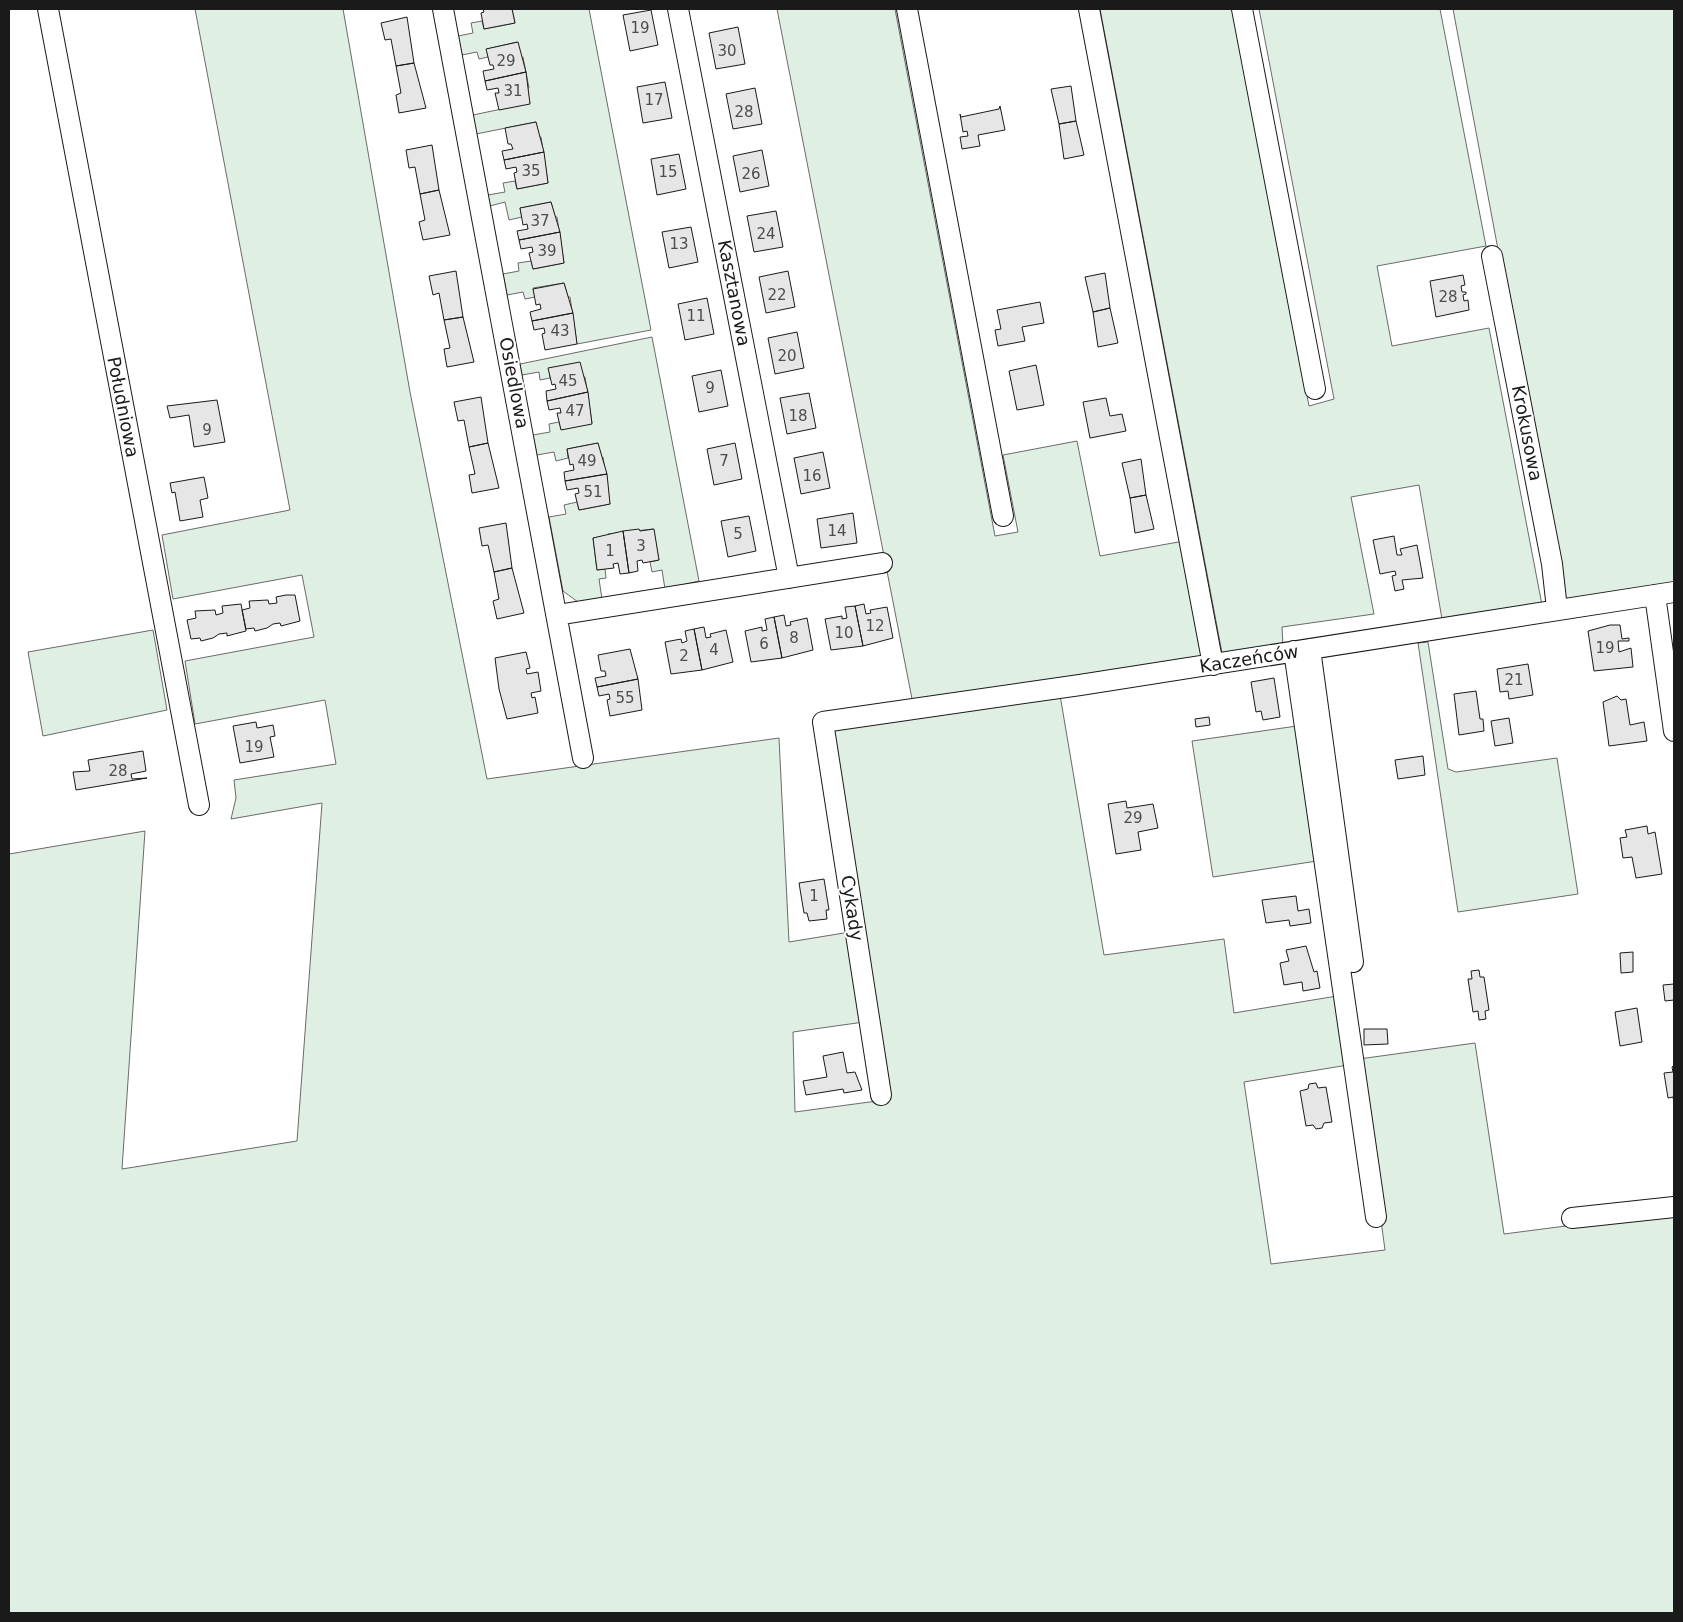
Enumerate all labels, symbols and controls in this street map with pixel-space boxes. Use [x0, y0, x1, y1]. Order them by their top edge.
house number: 19 [630, 19, 650, 37]
house number: 30 [717, 42, 737, 60]
house number: 29 [496, 52, 516, 70]
house number: 31 [503, 82, 523, 100]
house number: 17 [644, 91, 664, 109]
house number: 28 [734, 103, 754, 121]
house number: 35 [521, 162, 541, 180]
house number: 15 [658, 163, 678, 181]
house number: 26 [741, 165, 761, 183]
house number: 37 [530, 212, 550, 230]
house number: 24 [756, 225, 776, 243]
house number: 13 [669, 235, 689, 253]
street label: Kasztanowa [714, 238, 755, 348]
house number: 39 [537, 242, 557, 260]
house number: 22 [767, 286, 787, 304]
house number: 28 [1438, 288, 1458, 306]
house number: 11 [686, 307, 706, 325]
house number: 43 [550, 322, 570, 340]
street label: Osiedlowa [495, 335, 534, 430]
house number: 20 [777, 347, 797, 365]
street label: Południowa [103, 355, 144, 459]
house number: 45 [558, 372, 578, 390]
house number: 9 [705, 379, 715, 397]
street label: Krokusowa [1508, 383, 1547, 483]
house number: 47 [565, 402, 585, 420]
house number: 18 [788, 407, 808, 425]
house number: 9 [202, 421, 212, 439]
house number: 49 [577, 452, 597, 470]
house number: 7 [719, 452, 729, 470]
house number: 16 [802, 467, 822, 485]
house number: 51 [583, 483, 603, 501]
house number: 14 [827, 522, 847, 540]
house number: 5 [733, 525, 743, 543]
house number: 3 [636, 537, 646, 555]
house number: 1 [605, 542, 615, 560]
house number: 12 [865, 617, 885, 635]
house number: 10 [834, 624, 854, 642]
house number: 8 [789, 629, 799, 647]
house number: 6 [759, 635, 769, 653]
house number: 19 [1595, 639, 1615, 657]
street label: Kaczeńców [1198, 640, 1300, 677]
house number: 4 [709, 641, 719, 659]
house number: 2 [679, 647, 689, 665]
house number: 21 [1504, 671, 1524, 689]
house number: 55 [615, 689, 635, 707]
house number: 19 [244, 738, 264, 756]
house number: 28 [108, 762, 128, 780]
house number: 29 [1123, 809, 1143, 827]
street label: Cykady [837, 873, 868, 943]
house number: 1 [809, 887, 819, 905]

